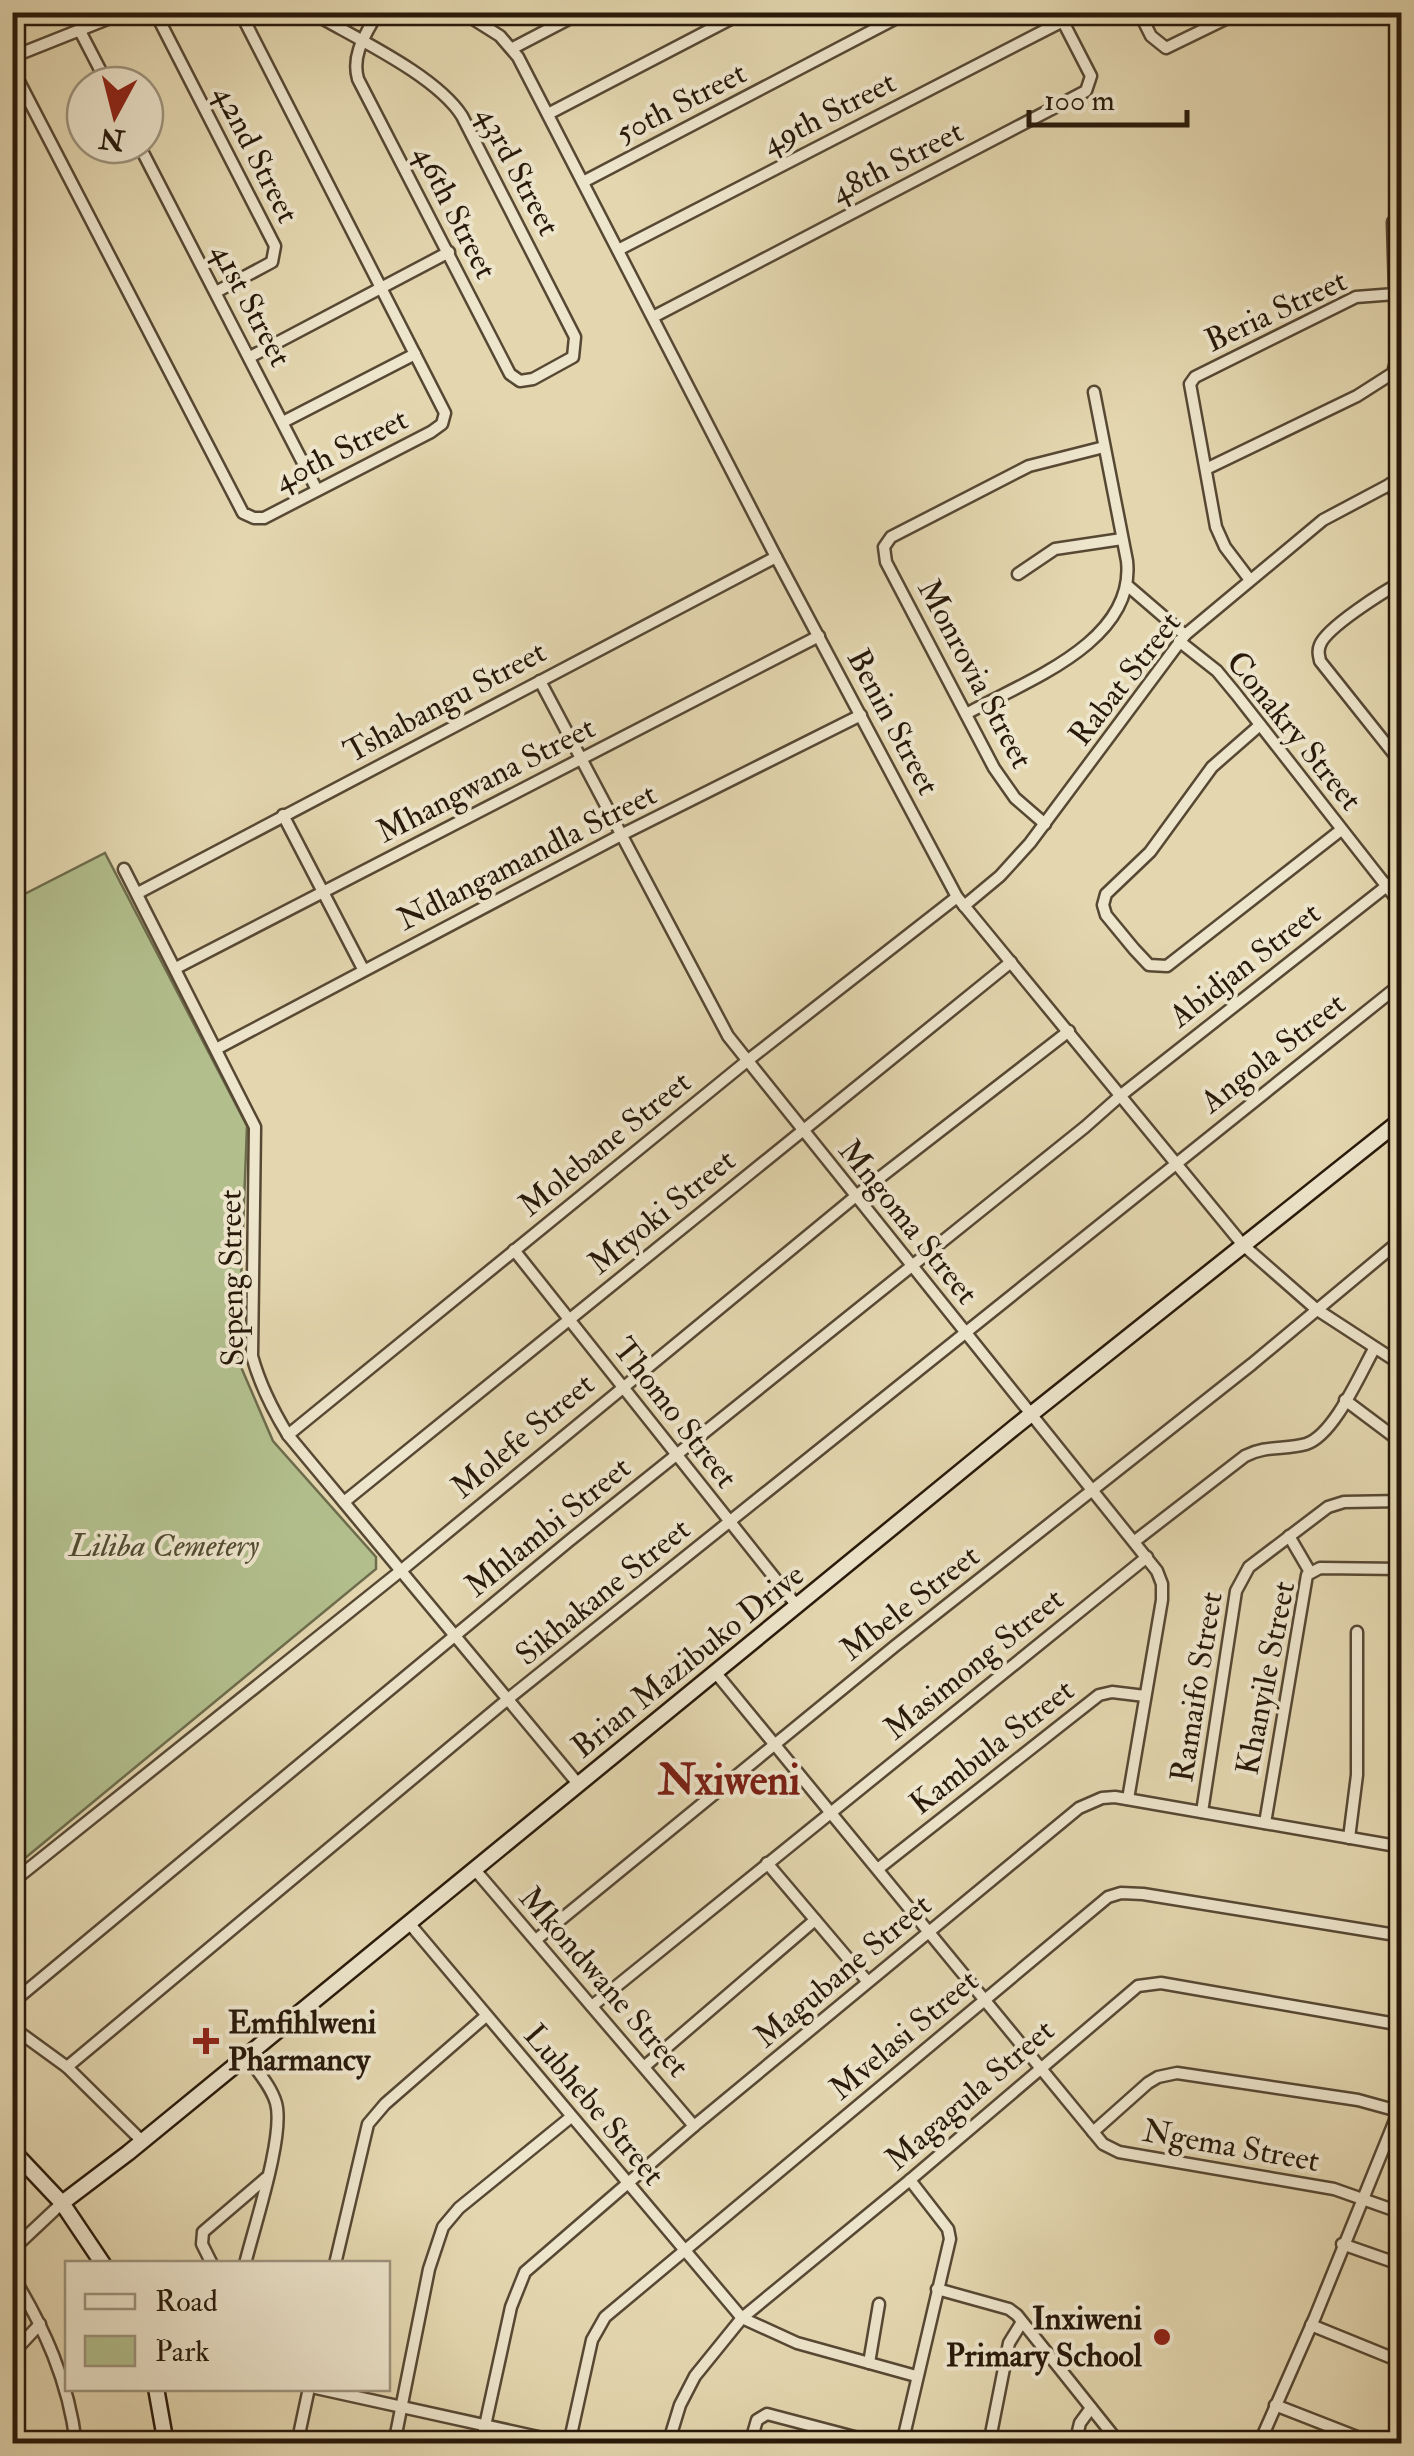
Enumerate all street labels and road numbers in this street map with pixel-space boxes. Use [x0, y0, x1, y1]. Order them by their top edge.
street label: 50th Street [609, 53, 753, 153]
street label: 49th Street [755, 62, 903, 164]
street label: 42nd Street [204, 78, 308, 230]
street label: 43rd Street [467, 99, 569, 243]
street label: 48th Street [824, 112, 970, 212]
street label: 46th Street [404, 139, 506, 285]
street label: 41st Street [202, 237, 300, 373]
street label: Beria Street [1199, 261, 1353, 361]
street label: 40th Street [267, 399, 415, 501]
street label: Monrovia Street [908, 573, 1042, 775]
street label: Rabat Street [1060, 604, 1190, 754]
street label: Tshabangu Street [337, 632, 553, 772]
street label: Benin Street [838, 642, 948, 802]
street label: Conakry Street [1218, 643, 1370, 819]
street label: Mhangwana Street [370, 708, 602, 852]
street label: Ndlangamandla Street [391, 774, 663, 940]
street label: Abidjan Street [1161, 894, 1329, 1037]
street label: Angola Street [1192, 984, 1353, 1123]
street label: Molebane Street [511, 1062, 699, 1226]
street label: Mngoma Street [829, 1132, 987, 1312]
street label: Mtyoki Street [580, 1141, 744, 1283]
street label: Sepeng Street [210, 1189, 254, 1367]
street label: Thomo Street [604, 1330, 746, 1496]
street label: Molefe Street [443, 1365, 603, 1507]
street label: Mhlambi Street [457, 1448, 639, 1606]
street label: Sikhakane Street [508, 1509, 698, 1675]
street label: Mbele Street [833, 1536, 987, 1670]
street label: Brian Mazibuko Drive [564, 1555, 812, 1767]
street label: Khanyile Street [1228, 1578, 1304, 1778]
street label: Masimong Street [876, 1579, 1072, 1749]
street label: Ramaifo Street [1162, 1589, 1232, 1785]
street label: Kambula Street [902, 1670, 1082, 1824]
street label: Mkondwane Street [510, 1878, 698, 2086]
street label: Magubane Street [746, 1885, 940, 2057]
street label: Mvelasi Street [821, 1961, 987, 2109]
street label: Magagula Street [877, 2011, 1063, 2179]
street label: Lubhebe Street [515, 2016, 673, 2194]
street label: Ngema Street [1139, 2111, 1323, 2181]

